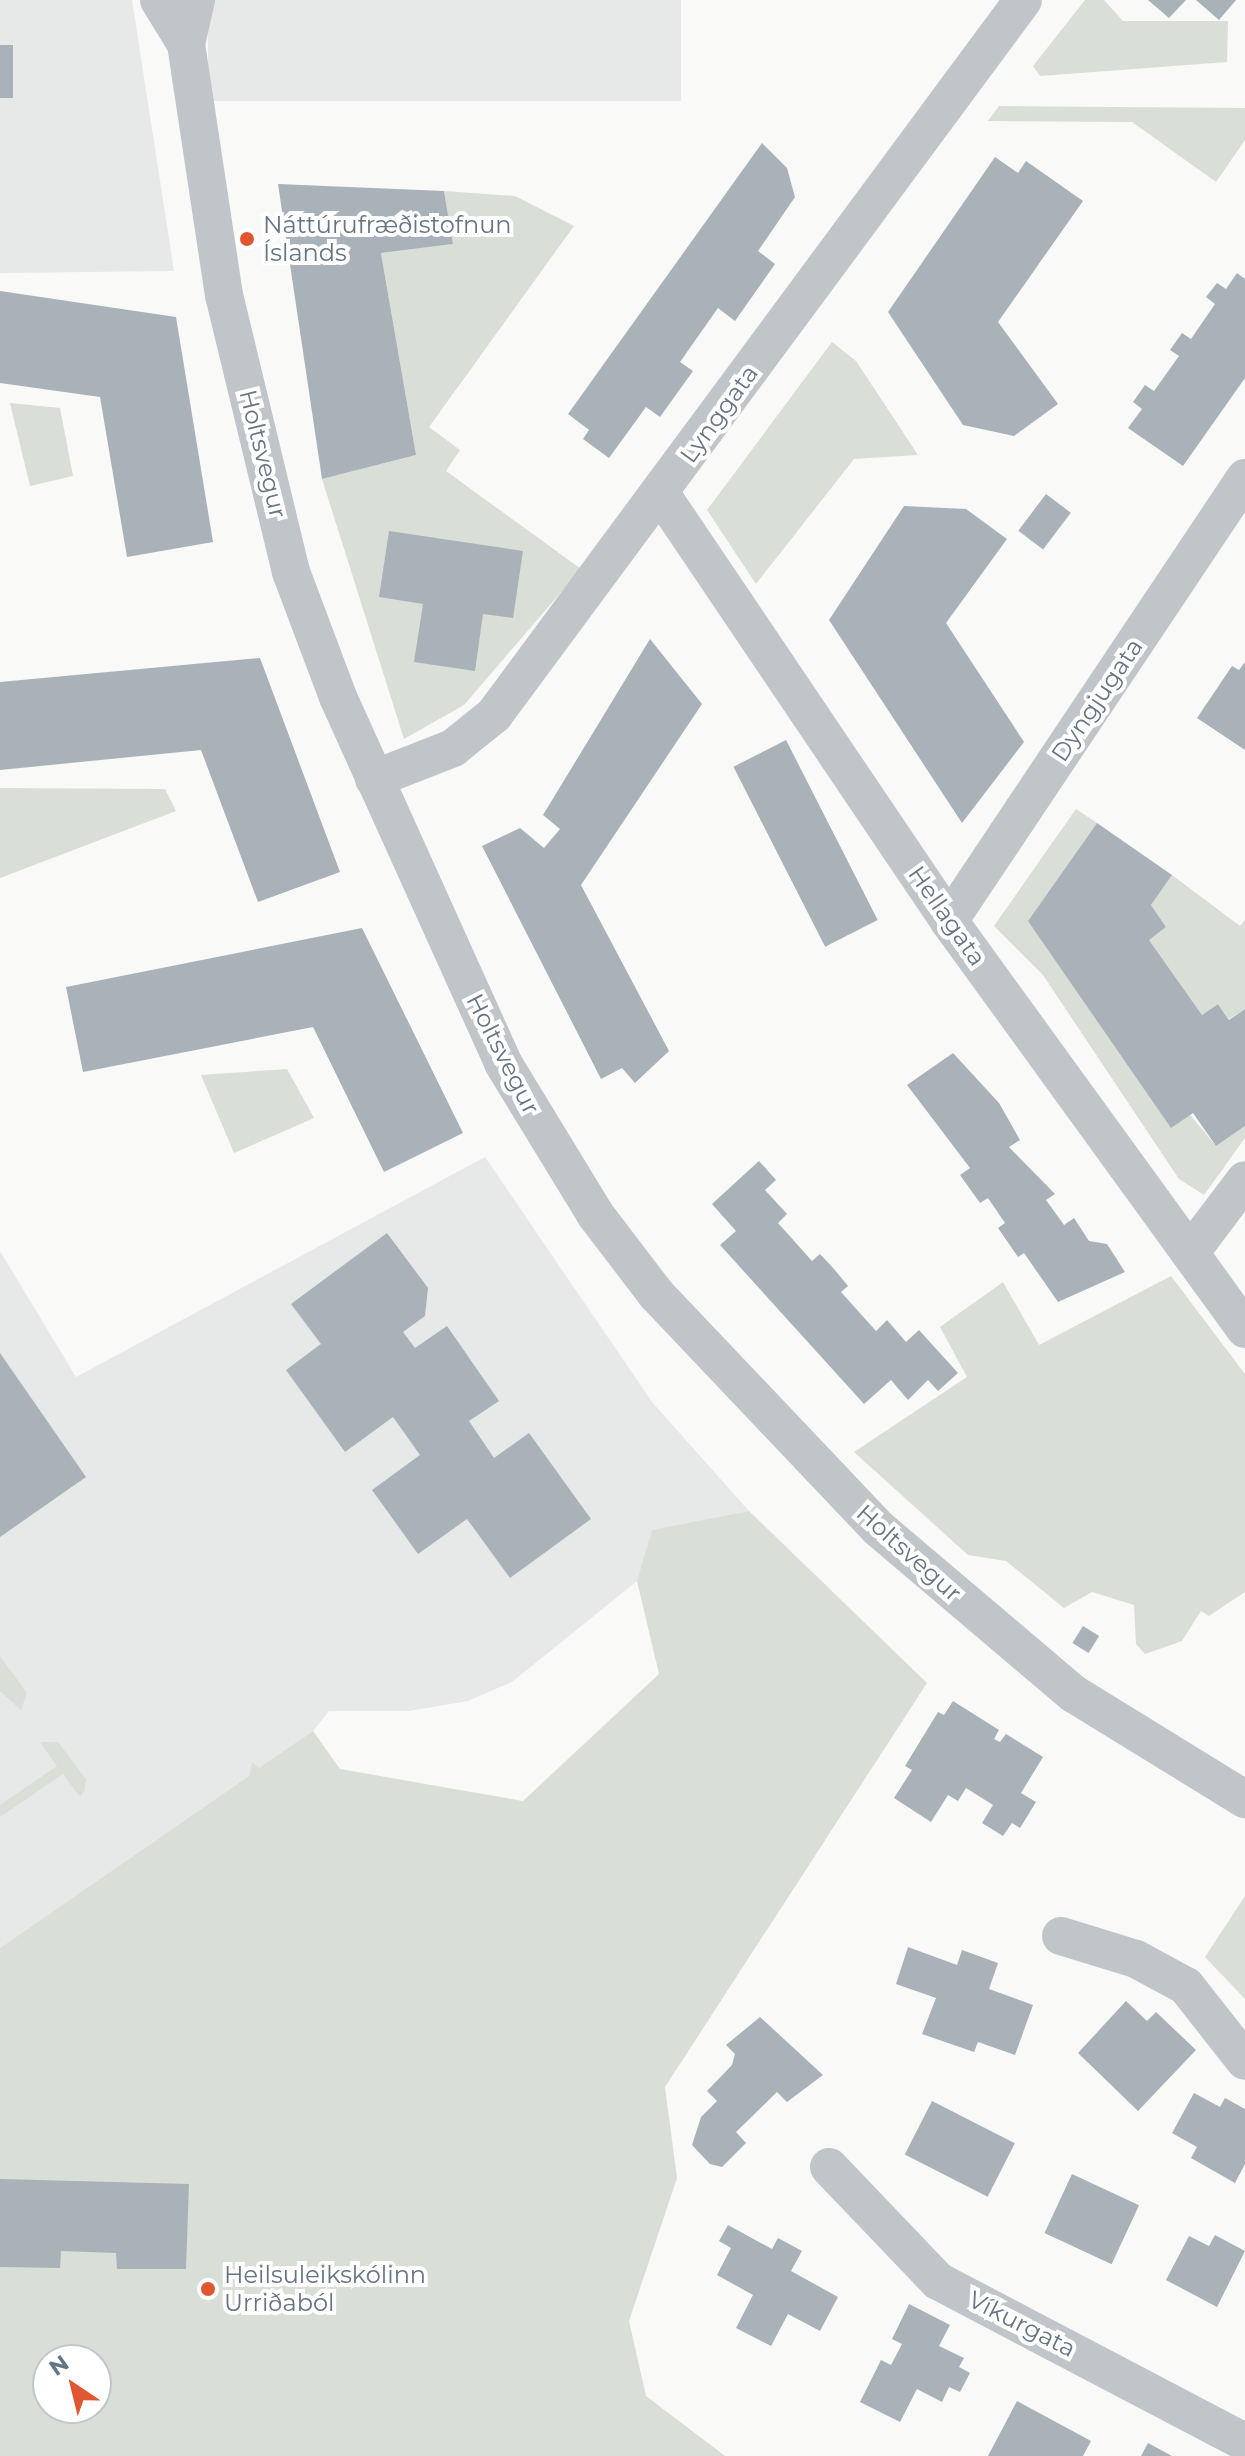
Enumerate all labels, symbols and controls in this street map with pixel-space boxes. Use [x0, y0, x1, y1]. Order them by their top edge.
place label: Náttúrufræðistofnun Íslands [263, 211, 512, 267]
marker: Náttúrufræðistofnun Íslands [238, 230, 256, 248]
street label: Lynggata [674, 359, 764, 469]
street label: Holtsvegur [233, 387, 293, 521]
street label: Dyngjugata [1045, 633, 1149, 767]
street label: Hellagata [902, 861, 992, 971]
street label: Holtsvegur [460, 989, 546, 1119]
street label: Holtsvegur [851, 1498, 967, 1608]
place label: Heilsuleikskólinn Urriðaból [224, 2261, 426, 2317]
marker: Heilsuleikskólinn Urriðaból [199, 2280, 217, 2298]
street label: Víkurgata [964, 2285, 1080, 2363]
north arrow [32, 2344, 112, 2424]
text: N [44, 2349, 74, 2382]

